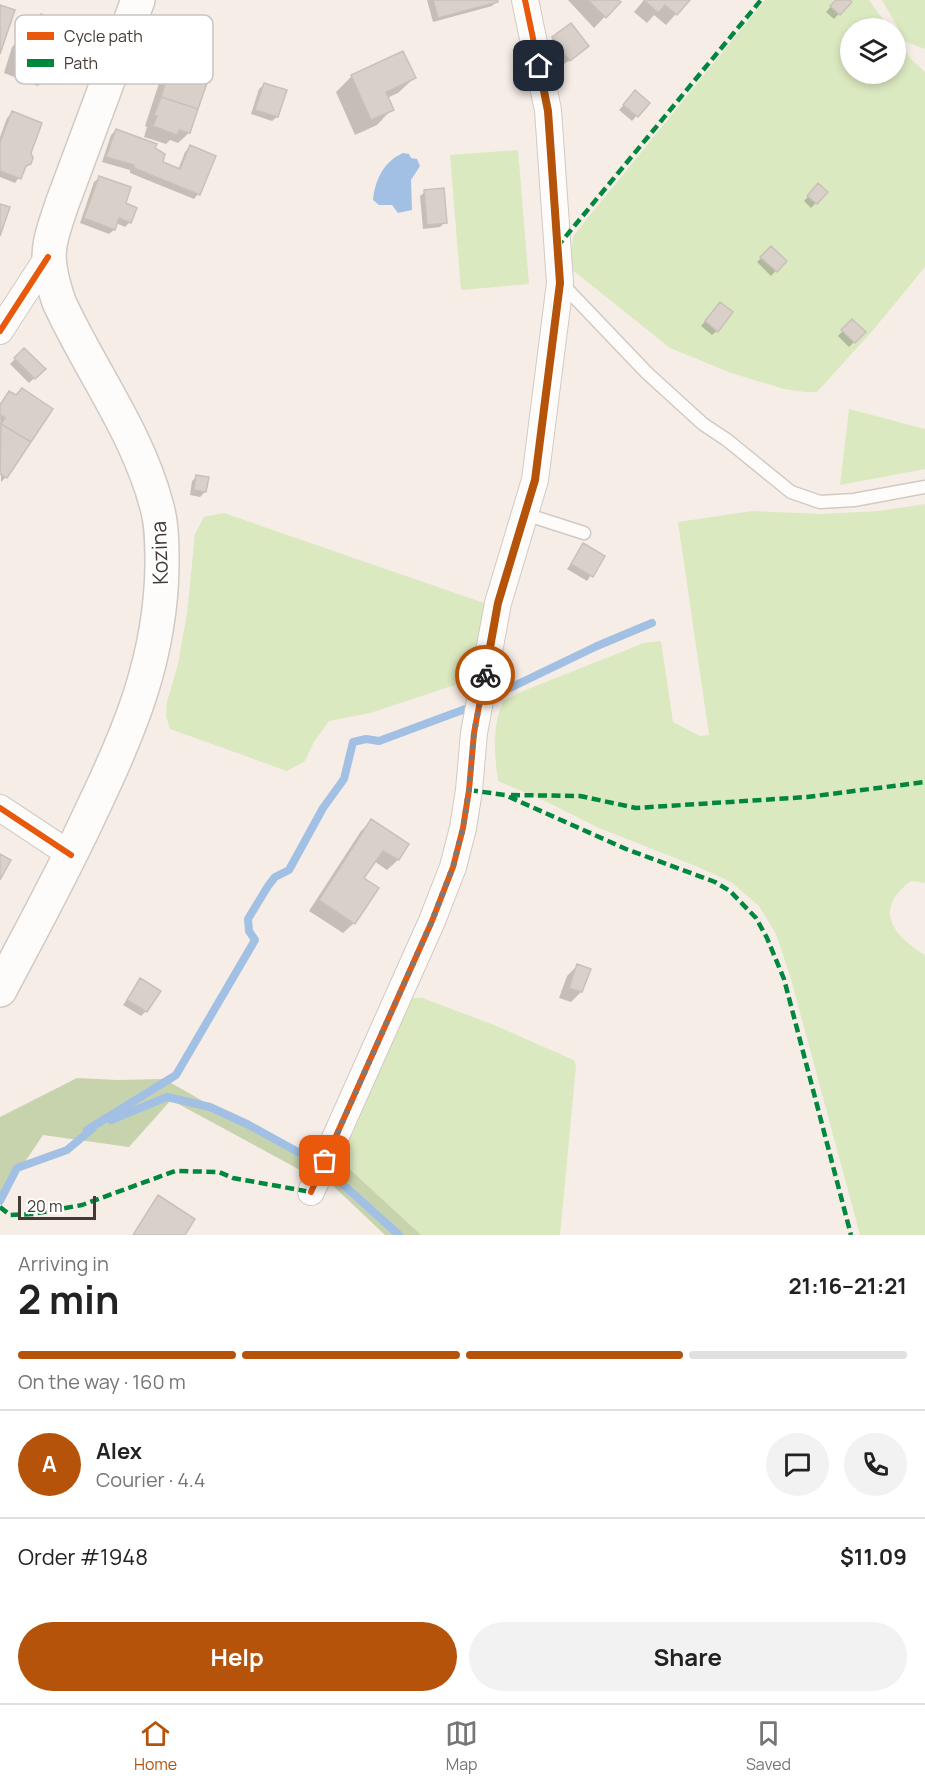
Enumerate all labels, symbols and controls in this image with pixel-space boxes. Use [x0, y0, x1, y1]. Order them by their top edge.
legend [15, 15, 213, 84]
map controls [840, 18, 906, 84]
button: layers [840, 18, 906, 84]
text: Cycle path [64, 25, 143, 47]
pin [513, 40, 564, 91]
icon: home [522, 49, 555, 82]
text: Path [64, 52, 98, 74]
street label: Kozina [144, 521, 174, 585]
courier [455, 645, 515, 705]
icon: bike [469, 659, 502, 692]
pin [299, 1135, 350, 1186]
icon: bag [308, 1144, 341, 1177]
scale bar [18, 1193, 96, 1220]
text: 20 m [27, 1195, 63, 1217]
text: Arriving in [18, 1250, 109, 1277]
text: 21:16–21:21 [789, 1271, 907, 1301]
text: 2 min [18, 1272, 119, 1326]
text: On the way · 160 m [18, 1368, 186, 1395]
button: chat [766, 1433, 829, 1496]
button: phone [844, 1433, 907, 1496]
text: Alex [96, 1436, 142, 1466]
text: A [42, 1449, 57, 1479]
text: Courier · 4.4 [96, 1466, 206, 1493]
text: Order #1948 [18, 1542, 148, 1572]
text: $11.09 [840, 1542, 907, 1572]
button: Help [18, 1622, 457, 1691]
button: Share [469, 1622, 907, 1691]
tab: Home [134, 1717, 177, 1775]
tab: Map [445, 1717, 478, 1775]
tab: Saved [746, 1717, 791, 1775]

